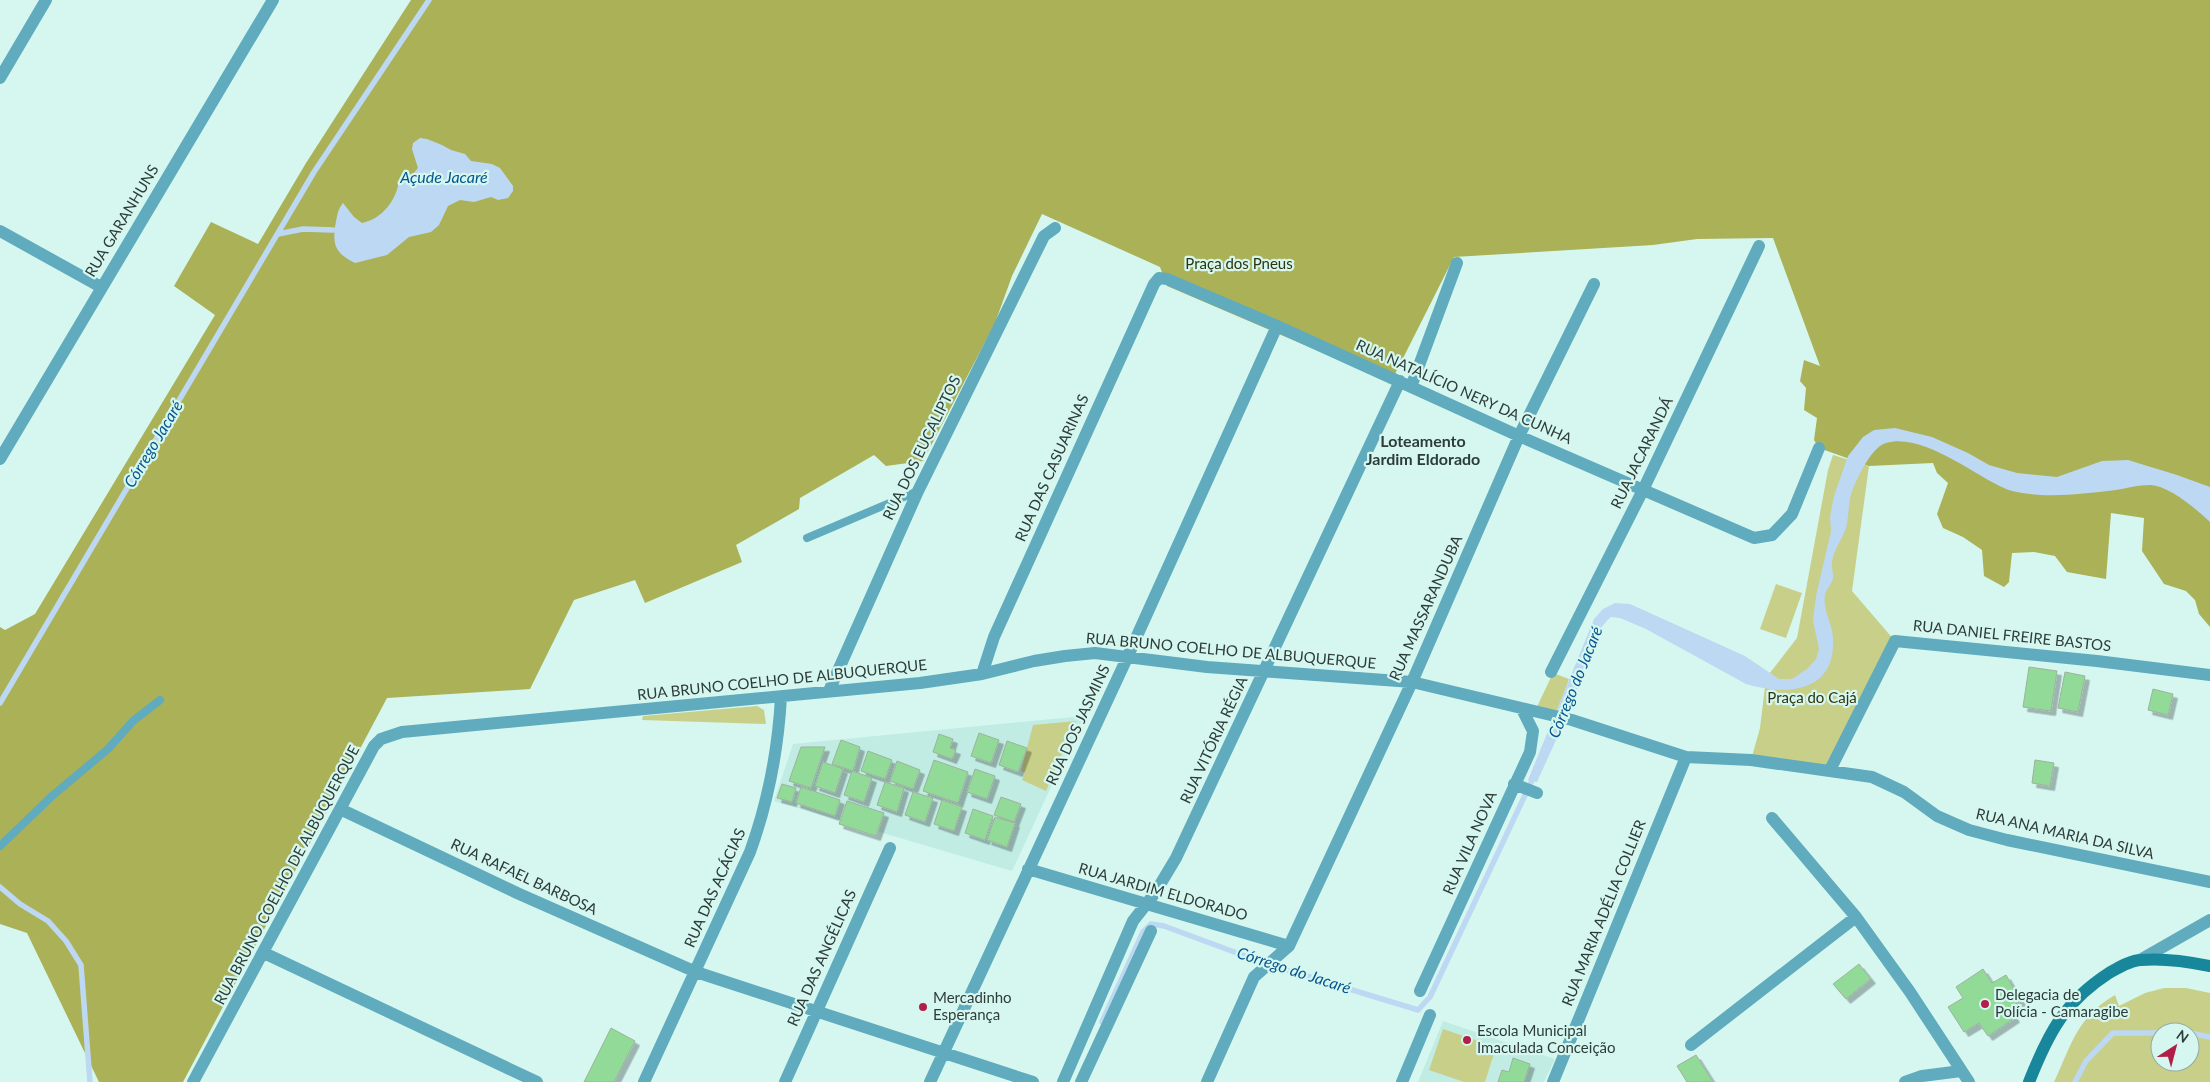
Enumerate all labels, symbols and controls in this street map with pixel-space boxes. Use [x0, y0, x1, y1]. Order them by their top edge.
street label: RUA GARANHUNS [81, 161, 162, 280]
water label: Açude Jacaré [399, 167, 488, 186]
park label: Praça dos Pneus [1185, 254, 1293, 272]
street label: RUA NATALÍCIO NERY DA CUNHA [1354, 335, 1576, 447]
street label: RUA DOS EUCALIPTOS [878, 372, 964, 523]
street label: RUA DAS CASUARINAS [1010, 391, 1092, 544]
street label: RUA JACARANDÁ [1606, 393, 1676, 511]
water label: Córrego Jacaré [119, 397, 186, 491]
district label: Loteamento Jardim Eldorado [1366, 431, 1480, 468]
street label: RUA MASSARANDUBA [1385, 531, 1466, 683]
street label: RUA DANIEL FREIRE BASTOS [1912, 616, 2112, 654]
water label: Córrego do Jacaré [1544, 623, 1606, 740]
street label: RUA BRUNO COELHO DE ALBUQUERQUE [1085, 628, 1377, 672]
street label: RUA BRUNO COELHO DE ALBUQUERQUE [636, 655, 928, 703]
street label: RUA DOS JASMINS [1041, 662, 1113, 788]
street label: RUA VITÓRIA RÉGIA [1176, 672, 1251, 806]
park label: Praça do Cajá [1767, 688, 1857, 706]
street label: RUA BRUNO COELHO DE ALBUQUERQUE [210, 742, 362, 1007]
street label: RUA VILA NOVA [1438, 787, 1500, 897]
street label: RUA ANA MARIA DA SILVA [1974, 804, 2157, 862]
street label: RUA MARIA ADÉLIA COLLIER [1557, 816, 1649, 1008]
street label: RUA DAS ACÁCIAS [680, 825, 748, 950]
street label: RUA RAFAEL BARBOSA [448, 834, 601, 918]
street label: RUA JARDIM ELDORADO [1077, 858, 1250, 924]
street label: RUA DAS ANGÉLICAS [783, 886, 859, 1029]
water label: Córrego do Jacaré [1235, 942, 1354, 997]
place label: Delegacia de Polícia - Camaragibe [1995, 985, 2129, 1020]
place label: Mercadinho Esperança [933, 988, 1012, 1023]
marker: Delegacia de Polícia - Camaragibe [1979, 998, 1991, 1010]
marker: Mercadinho Esperança [917, 1001, 929, 1013]
place label: Escola Municipal Imaculada Conceição [1477, 1021, 1616, 1056]
north arrow [2150, 1022, 2200, 1072]
text: N [2174, 1026, 2192, 1046]
marker: Escola Municipal Imaculada Conceição [1461, 1034, 1473, 1046]

